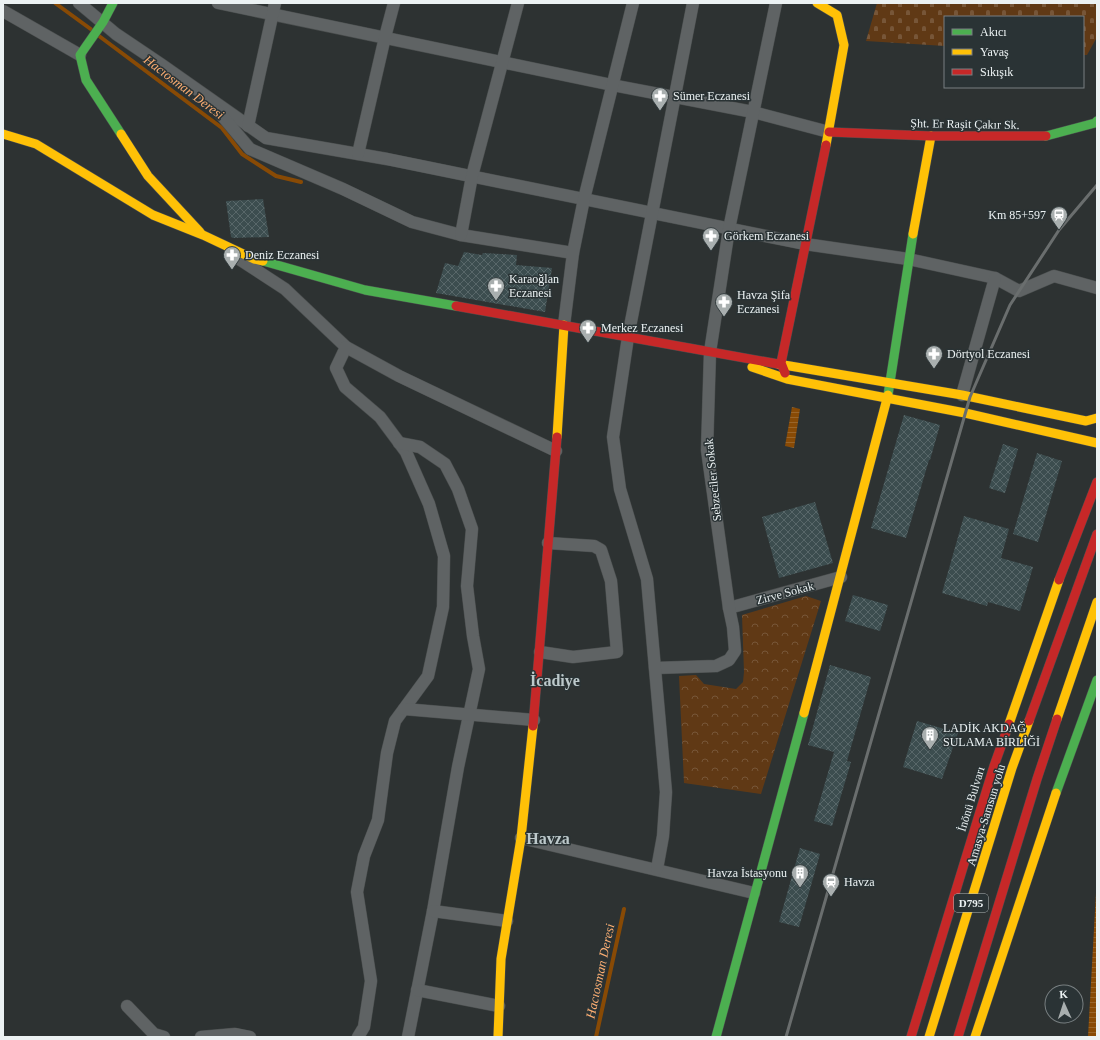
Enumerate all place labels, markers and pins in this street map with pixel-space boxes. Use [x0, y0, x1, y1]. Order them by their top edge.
pharmacy icon: Sümer Eczanesi [650, 86, 670, 111]
place label: Sümer Eczanesi [673, 89, 751, 103]
station icon: Km 85+597 [1049, 205, 1069, 230]
place label: Km 85+597 [988, 208, 1046, 222]
pharmacy icon: Görkem Eczanesi [701, 226, 721, 251]
place label: Görkem Eczanesi [724, 229, 810, 243]
pharmacy icon: Deniz Eczanesi [222, 245, 242, 270]
place label: Deniz Eczanesi [245, 248, 320, 262]
place label: Karaoğlan Eczanesi [509, 272, 559, 300]
pharmacy icon: Karaoğlan Eczanesi [486, 276, 506, 301]
place label: Havza Şifa Eczanesi [737, 288, 791, 316]
pharmacy icon: Havza Şifa Eczanesi [714, 292, 734, 317]
pharmacy icon: Merkez Eczanesi [578, 318, 598, 343]
place label: Merkez Eczanesi [601, 321, 684, 335]
pharmacy icon: Dörtyol Eczanesi [924, 344, 944, 369]
place label: Dörtyol Eczanesi [947, 347, 1031, 361]
place label: LADİK AKDAĞ SULAMA BİRLİĞİ [943, 721, 1040, 749]
building icon: LADİK AKDAĞ SULAMA BİRLİĞİ [920, 725, 940, 750]
building icon: Havza İstasyonu [790, 863, 810, 888]
place label: Havza İstasyonu [707, 866, 787, 880]
station icon: Havza [821, 872, 841, 897]
place label: Havza [844, 875, 875, 889]

